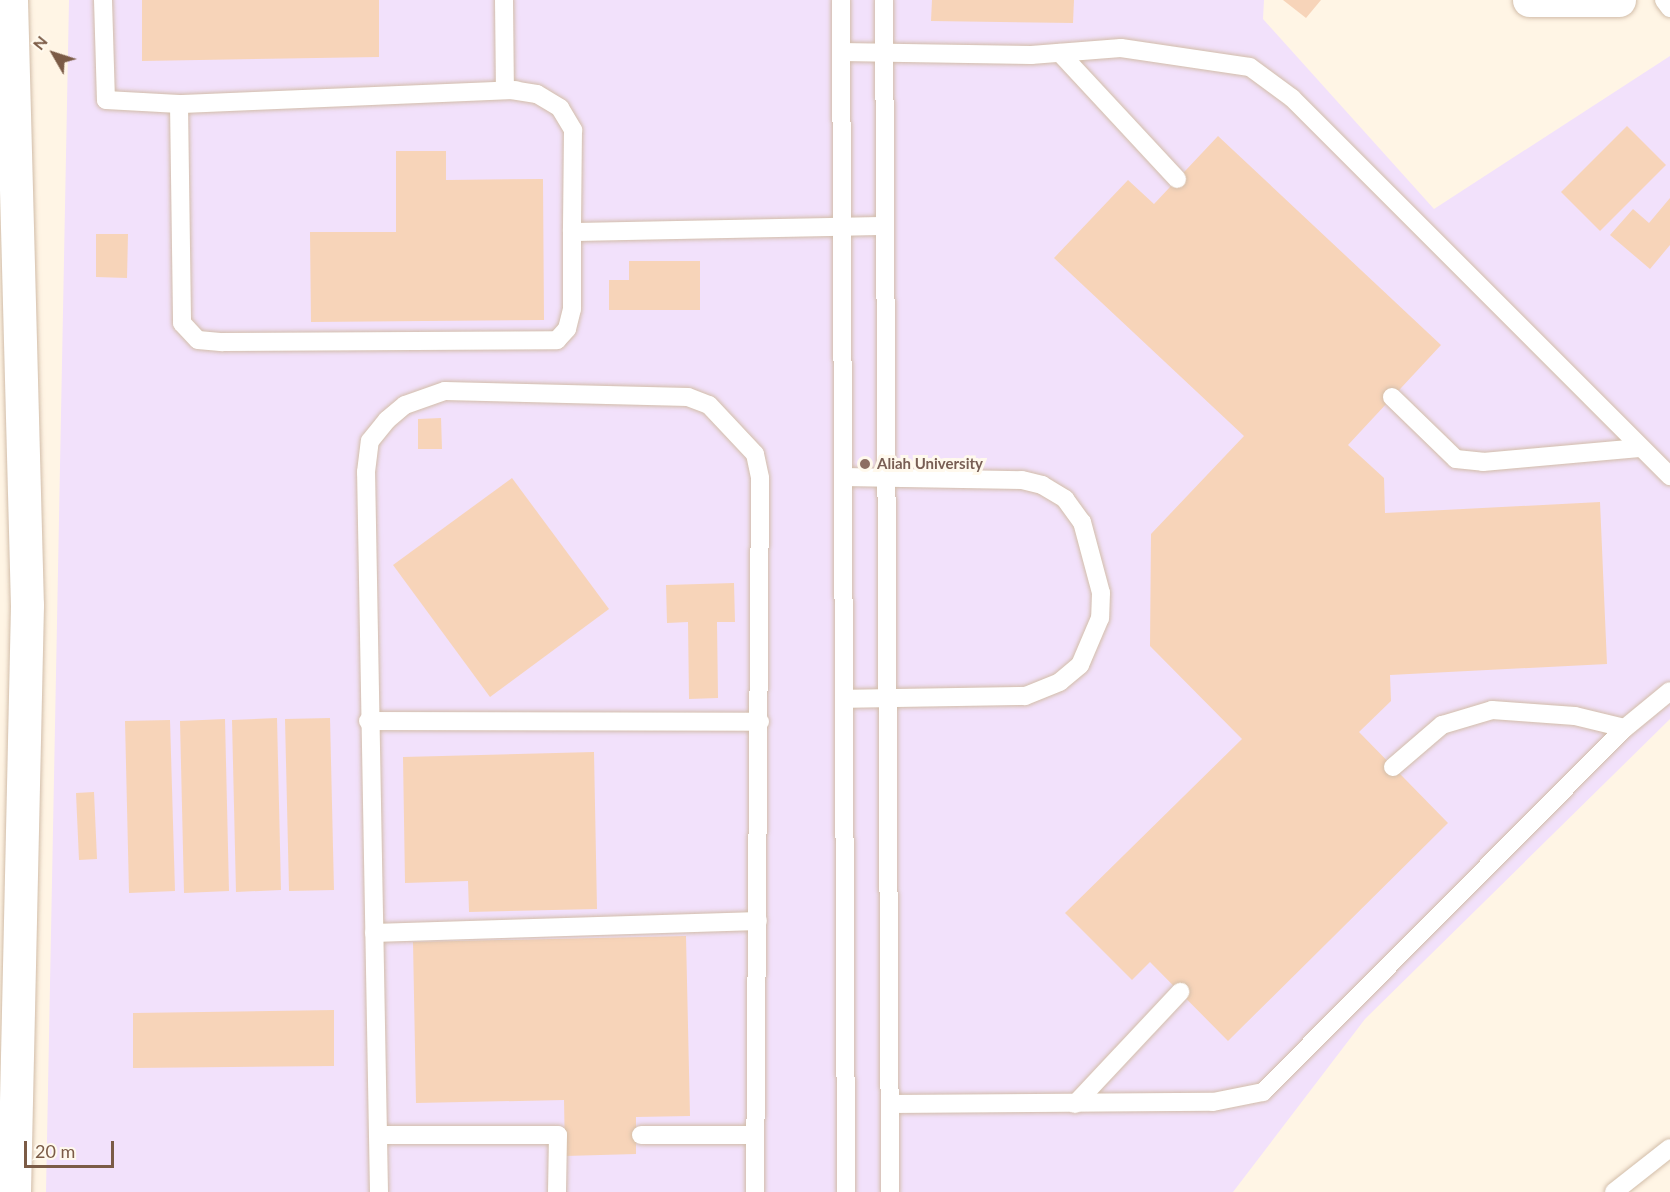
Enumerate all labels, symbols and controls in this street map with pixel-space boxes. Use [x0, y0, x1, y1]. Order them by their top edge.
north arrow [24, 24, 84, 84]
text: N [28, 32, 51, 53]
place label: Aliah University [877, 455, 983, 473]
marker: Aliah University [858, 457, 872, 471]
scale bar [27, 1129, 117, 1167]
text: 20 m [35, 1140, 75, 1162]

